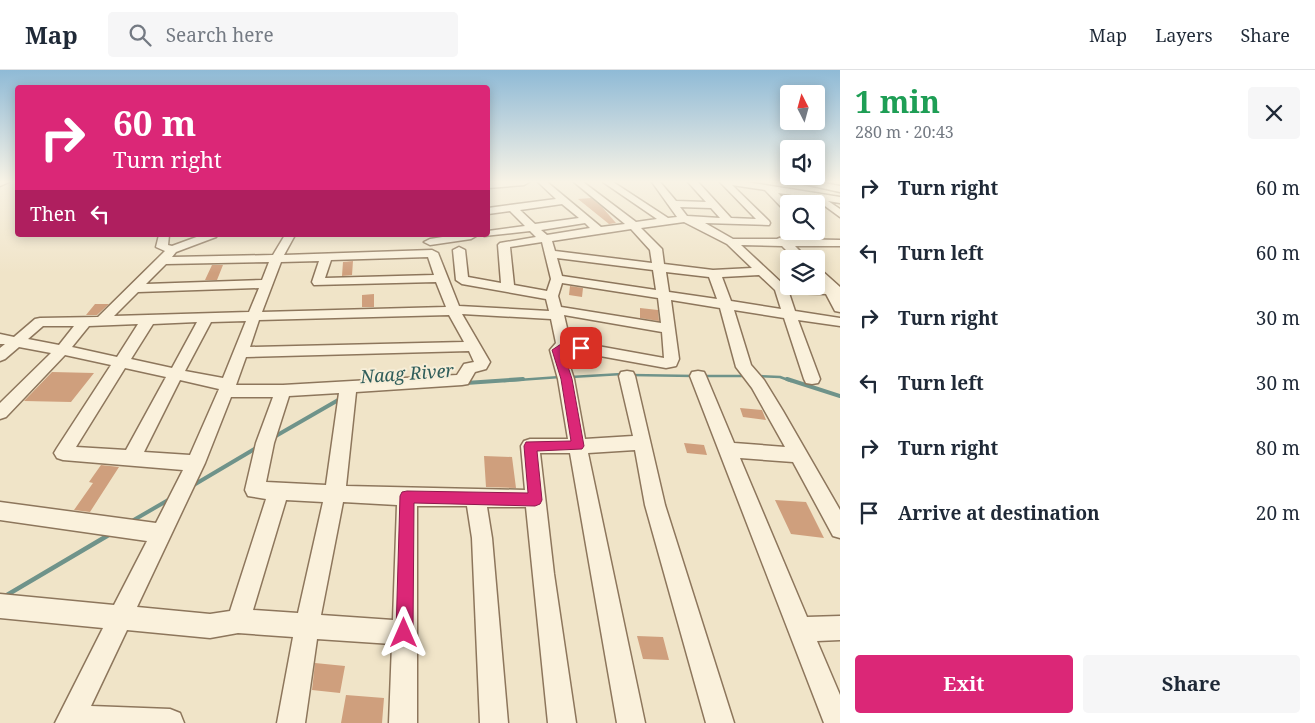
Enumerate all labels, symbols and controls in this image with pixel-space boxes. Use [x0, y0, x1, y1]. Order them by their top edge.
search box [108, 12, 458, 57]
text: Map [25, 18, 78, 51]
icon: search [126, 21, 154, 49]
text: Search here [166, 22, 274, 48]
text: Map [1089, 23, 1127, 47]
text: Layers [1155, 23, 1213, 47]
text: Share [1241, 23, 1290, 47]
text: 1 min [855, 81, 940, 122]
north arrow [780, 85, 825, 130]
map controls [780, 85, 825, 295]
button: close [1248, 87, 1300, 139]
text: 60 m [113, 99, 196, 146]
icon: right [30, 105, 95, 170]
text: 280 m · 20:43 [855, 121, 954, 143]
button: sound [780, 140, 825, 185]
text: Turn right [113, 144, 222, 174]
icon: right [855, 174, 883, 202]
text: Turn right [898, 175, 998, 201]
text: 60 m [1256, 175, 1300, 201]
button: search [780, 195, 825, 240]
icon: left [86, 200, 114, 228]
text: Then [30, 201, 76, 227]
icon: left [855, 239, 883, 267]
text: Turn left [898, 240, 984, 266]
text: 60 m [1256, 240, 1300, 266]
button: layers [780, 250, 825, 295]
icon: right [855, 304, 883, 332]
text: Turn right [898, 305, 998, 331]
text: 30 m [1256, 305, 1300, 331]
pin [560, 327, 602, 369]
icon: arrive [567, 334, 595, 362]
water label: Naag River [358, 358, 455, 388]
icon: left [855, 369, 883, 397]
text: Turn left [898, 370, 984, 396]
text: 30 m [1256, 370, 1300, 396]
icon: right [855, 434, 883, 462]
text: Turn right [898, 435, 998, 461]
text: 80 m [1256, 435, 1300, 461]
icon: arrive [855, 499, 883, 527]
text: Arrive at destination [898, 500, 1100, 526]
text: 20 m [1256, 500, 1300, 526]
position arrow [377, 606, 429, 658]
button: Exit [855, 655, 1073, 713]
button: Share [1083, 655, 1300, 713]

